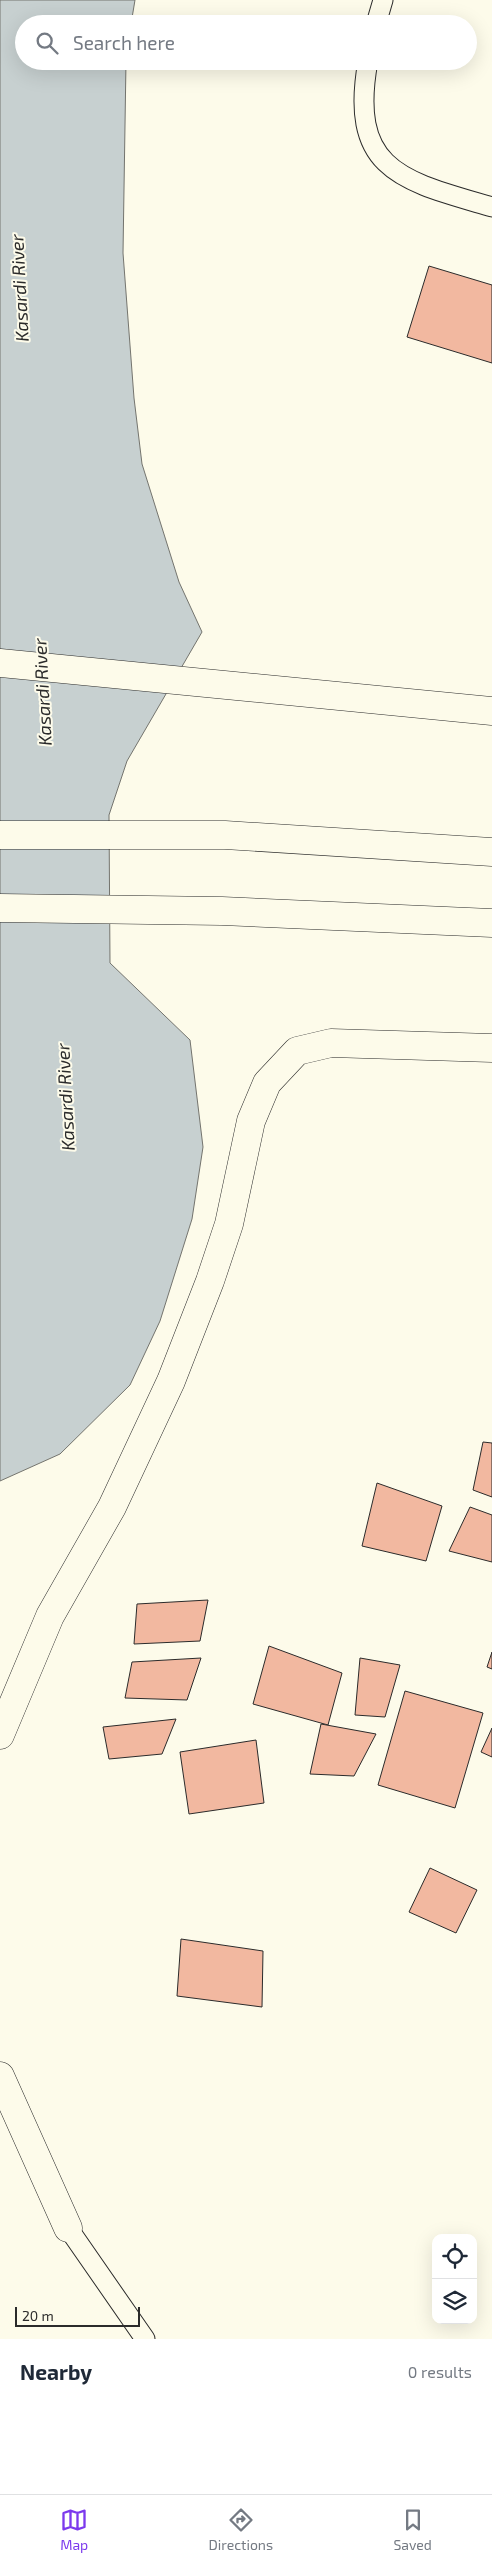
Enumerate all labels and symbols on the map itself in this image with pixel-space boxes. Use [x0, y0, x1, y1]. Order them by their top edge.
water label: Kasardi River [5, 233, 33, 342]
water label: Kasardi River [28, 637, 56, 746]
water label: Kasardi River [51, 1042, 79, 1151]
scale bar [15, 2304, 140, 2327]

